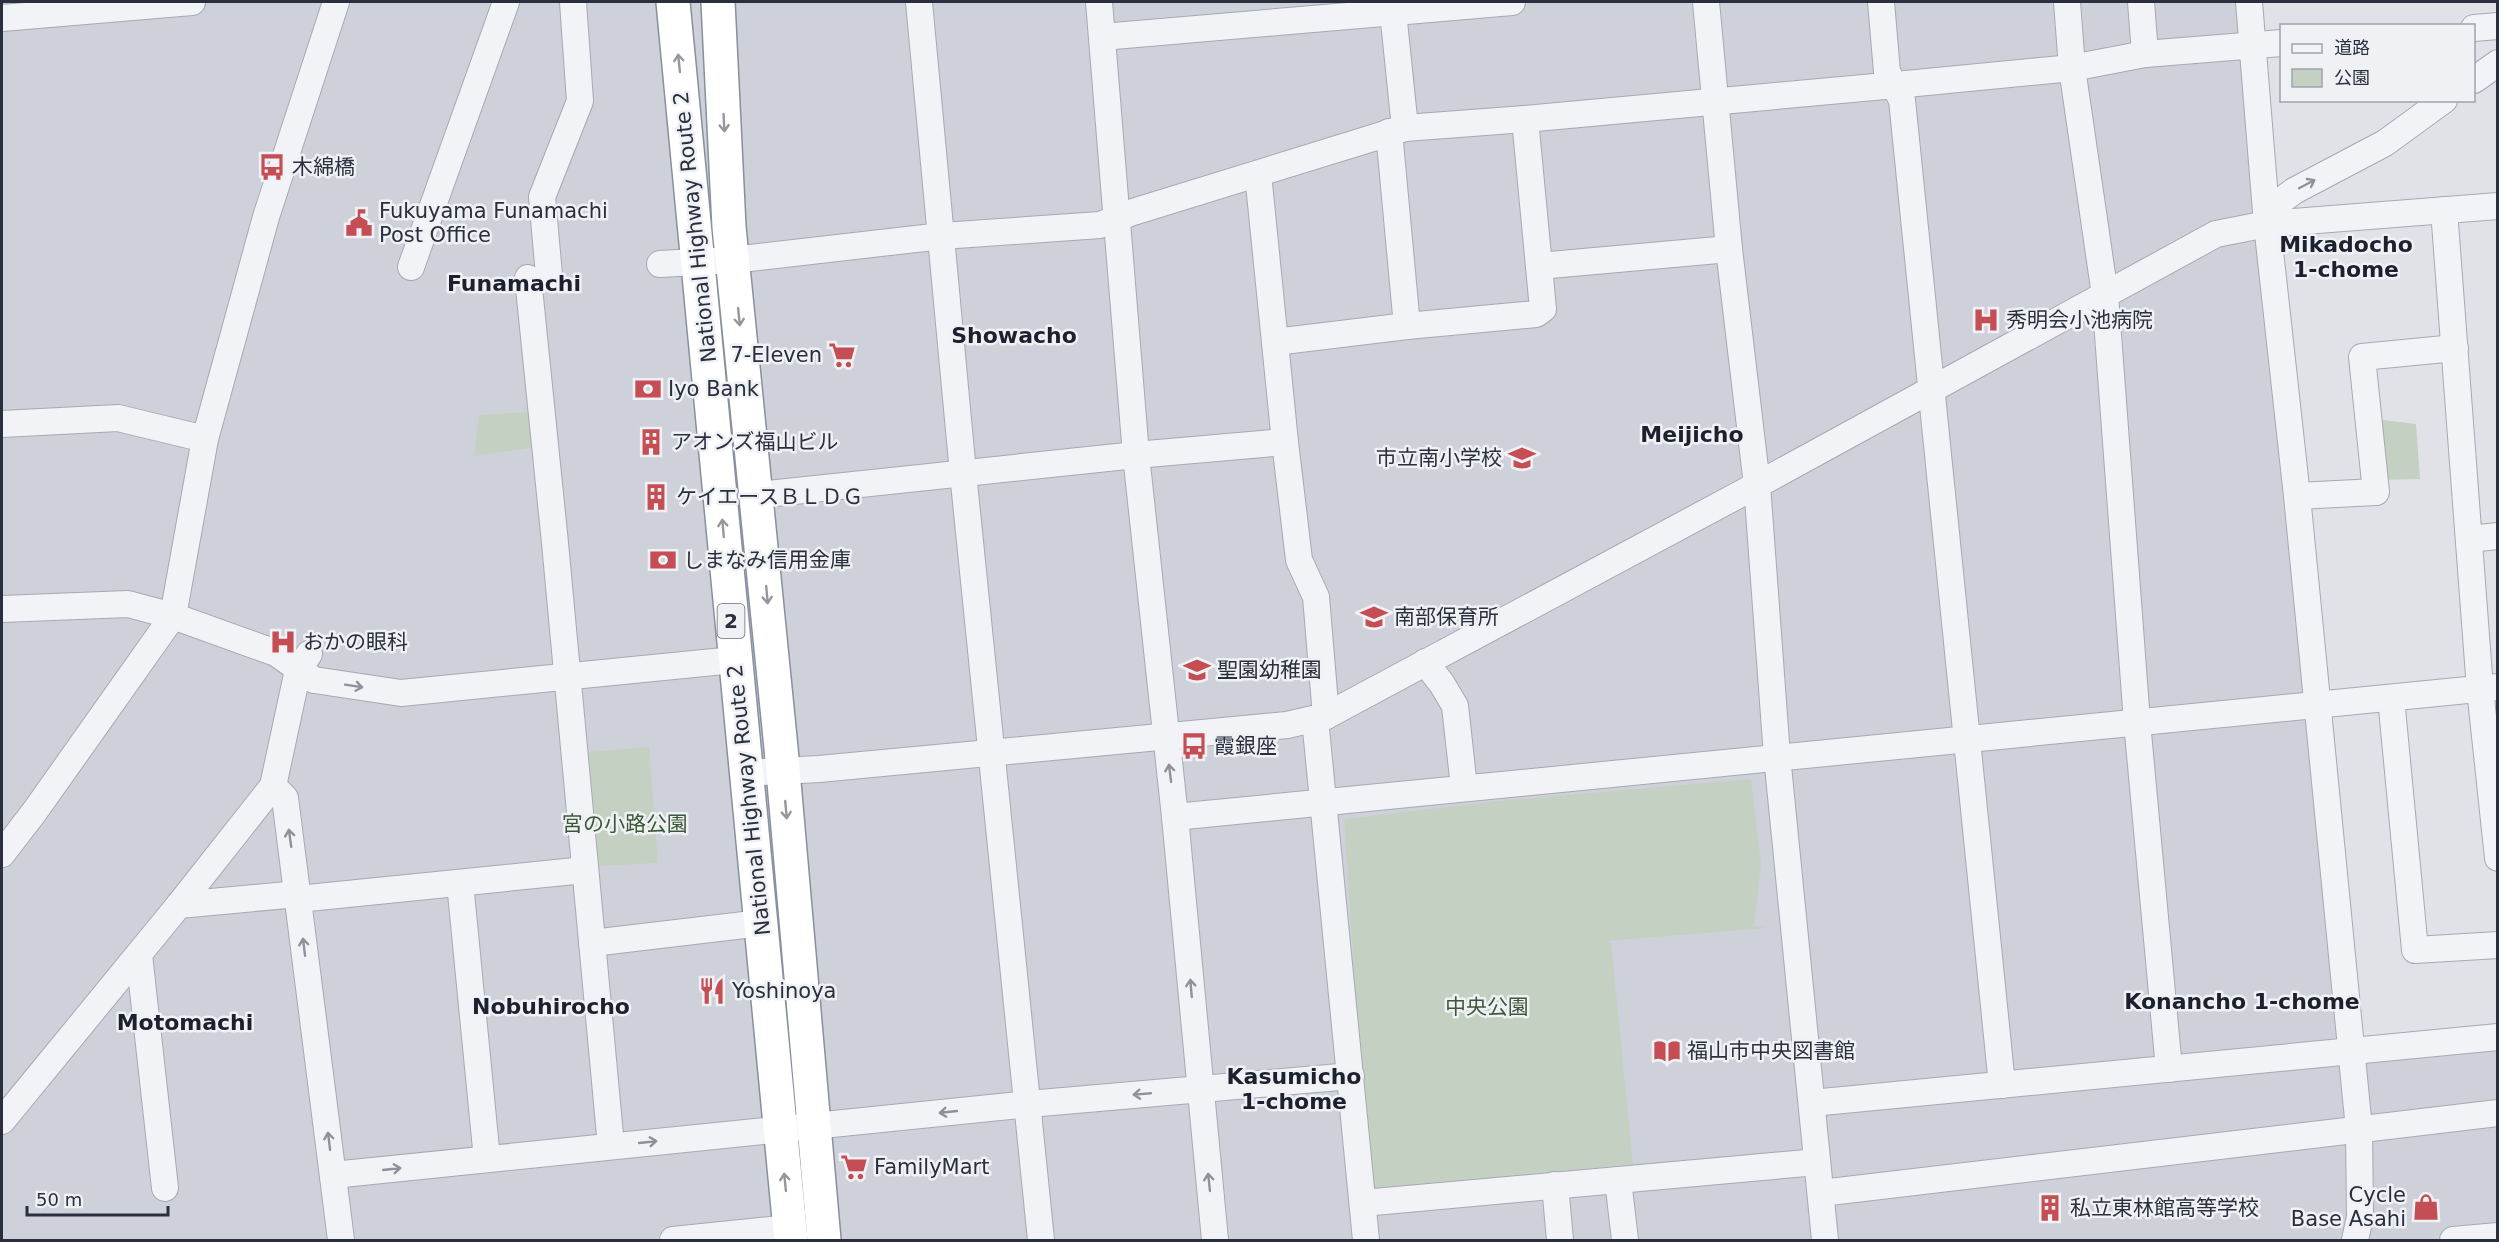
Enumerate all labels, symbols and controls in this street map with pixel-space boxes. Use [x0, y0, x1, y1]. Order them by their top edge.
legend [2280, 24, 2475, 102]
text: 道路 [2334, 37, 2370, 58]
one-way arrow [673, 53, 684, 73]
text: 公園 [2334, 67, 2370, 88]
street label: National Highway Route 2 [669, 90, 721, 364]
one-way arrow [718, 112, 729, 132]
bus stop icon: 木綿橋 [257, 152, 287, 182]
place label: 木綿橋 [292, 155, 355, 179]
one-way arrow [2298, 178, 2315, 190]
place label: Fukuyama Funamachi Post Office [379, 199, 608, 247]
public building icon: Fukuyama Funamachi Post Office [344, 208, 374, 238]
district label: Mikadocho 1-chome [2279, 232, 2413, 282]
district label: Funamachi [447, 271, 581, 296]
hospital icon: 秀明会小池病院 [1971, 305, 2001, 335]
one-way arrow [734, 307, 745, 327]
place label: 秀明会小池病院 [2006, 308, 2153, 332]
district label: Showacho [951, 323, 1077, 348]
supermarket icon: 7-Eleven [827, 340, 857, 370]
place label: 7-Eleven [730, 343, 822, 367]
bank icon: Iyo Bank [633, 374, 663, 404]
place label: Iyo Bank [668, 377, 760, 401]
district label: Meijicho [1640, 422, 1744, 447]
building icon: アオンズ福山ビル [636, 427, 666, 457]
place label: アオンズ福山ビル [671, 430, 839, 454]
school or university icon: 市立南小学校 [1507, 443, 1537, 473]
place label: 市立南小学校 [1376, 446, 1502, 470]
building icon: ケイエースＢＬＤＧ [641, 482, 671, 512]
place label: ケイエースＢＬＤＧ [676, 485, 863, 509]
one-way arrow [717, 519, 728, 539]
bank icon: しまなみ信用金庫 [648, 545, 678, 575]
place label: しまなみ信用金庫 [683, 548, 851, 572]
one-way arrow [762, 584, 773, 604]
school or university icon: 南部保育所 [1359, 602, 1389, 632]
road number: 2 [718, 604, 744, 638]
place label: 南部保育所 [1394, 605, 1499, 629]
hospital icon: おかの眼科 [268, 627, 298, 657]
place label: おかの眼科 [303, 630, 408, 654]
school or university icon: 聖園幼稚園 [1182, 655, 1212, 685]
place label: 聖園幼稚園 [1217, 658, 1322, 682]
street label: National Highway Route 2 [723, 663, 775, 937]
one-way arrow [343, 680, 363, 691]
bus stop icon: 霞銀座 [1179, 731, 1209, 761]
place label: 霞銀座 [1214, 734, 1277, 758]
one-way arrow [1164, 764, 1175, 784]
one-way arrow [781, 799, 792, 819]
park label: 宮の小路公園 [562, 812, 688, 836]
one-way arrow [284, 828, 295, 848]
one-way arrow [299, 938, 310, 958]
restaurant icon: Yoshinoya [697, 976, 727, 1006]
place label: Yoshinoya [731, 979, 836, 1003]
one-way arrow [1185, 979, 1196, 999]
district label: Konancho 1-chome [2124, 989, 2360, 1014]
district label: Nobuhirocho [472, 994, 630, 1019]
park label: 中央公園 [1445, 995, 1529, 1019]
district label: Motomachi [117, 1010, 253, 1035]
library icon: 福山市中央図書館 [1652, 1036, 1682, 1066]
place label: 福山市中央図書館 [1687, 1039, 1855, 1063]
district label: Kasumicho 1-chome [1227, 1064, 1361, 1114]
one-way arrow [1133, 1089, 1152, 1100]
one-way arrow [938, 1107, 958, 1118]
one-way arrow [323, 1131, 334, 1151]
one-way arrow [638, 1137, 658, 1148]
supermarket icon: FamilyMart [839, 1152, 869, 1182]
place label: FamilyMart [874, 1155, 989, 1179]
one-way arrow [381, 1163, 401, 1174]
one-way arrow [779, 1173, 790, 1193]
one-way arrow [1203, 1173, 1214, 1193]
scale bar [27, 1179, 168, 1217]
place label: Cycle Base Asahi [2291, 1183, 2406, 1231]
text: 50 m [36, 1189, 82, 1210]
shop icon: Cycle Base Asahi [2411, 1192, 2441, 1222]
building icon: 私立東林館高等学校 [2035, 1193, 2065, 1223]
place label: 私立東林館高等学校 [2070, 1196, 2259, 1220]

